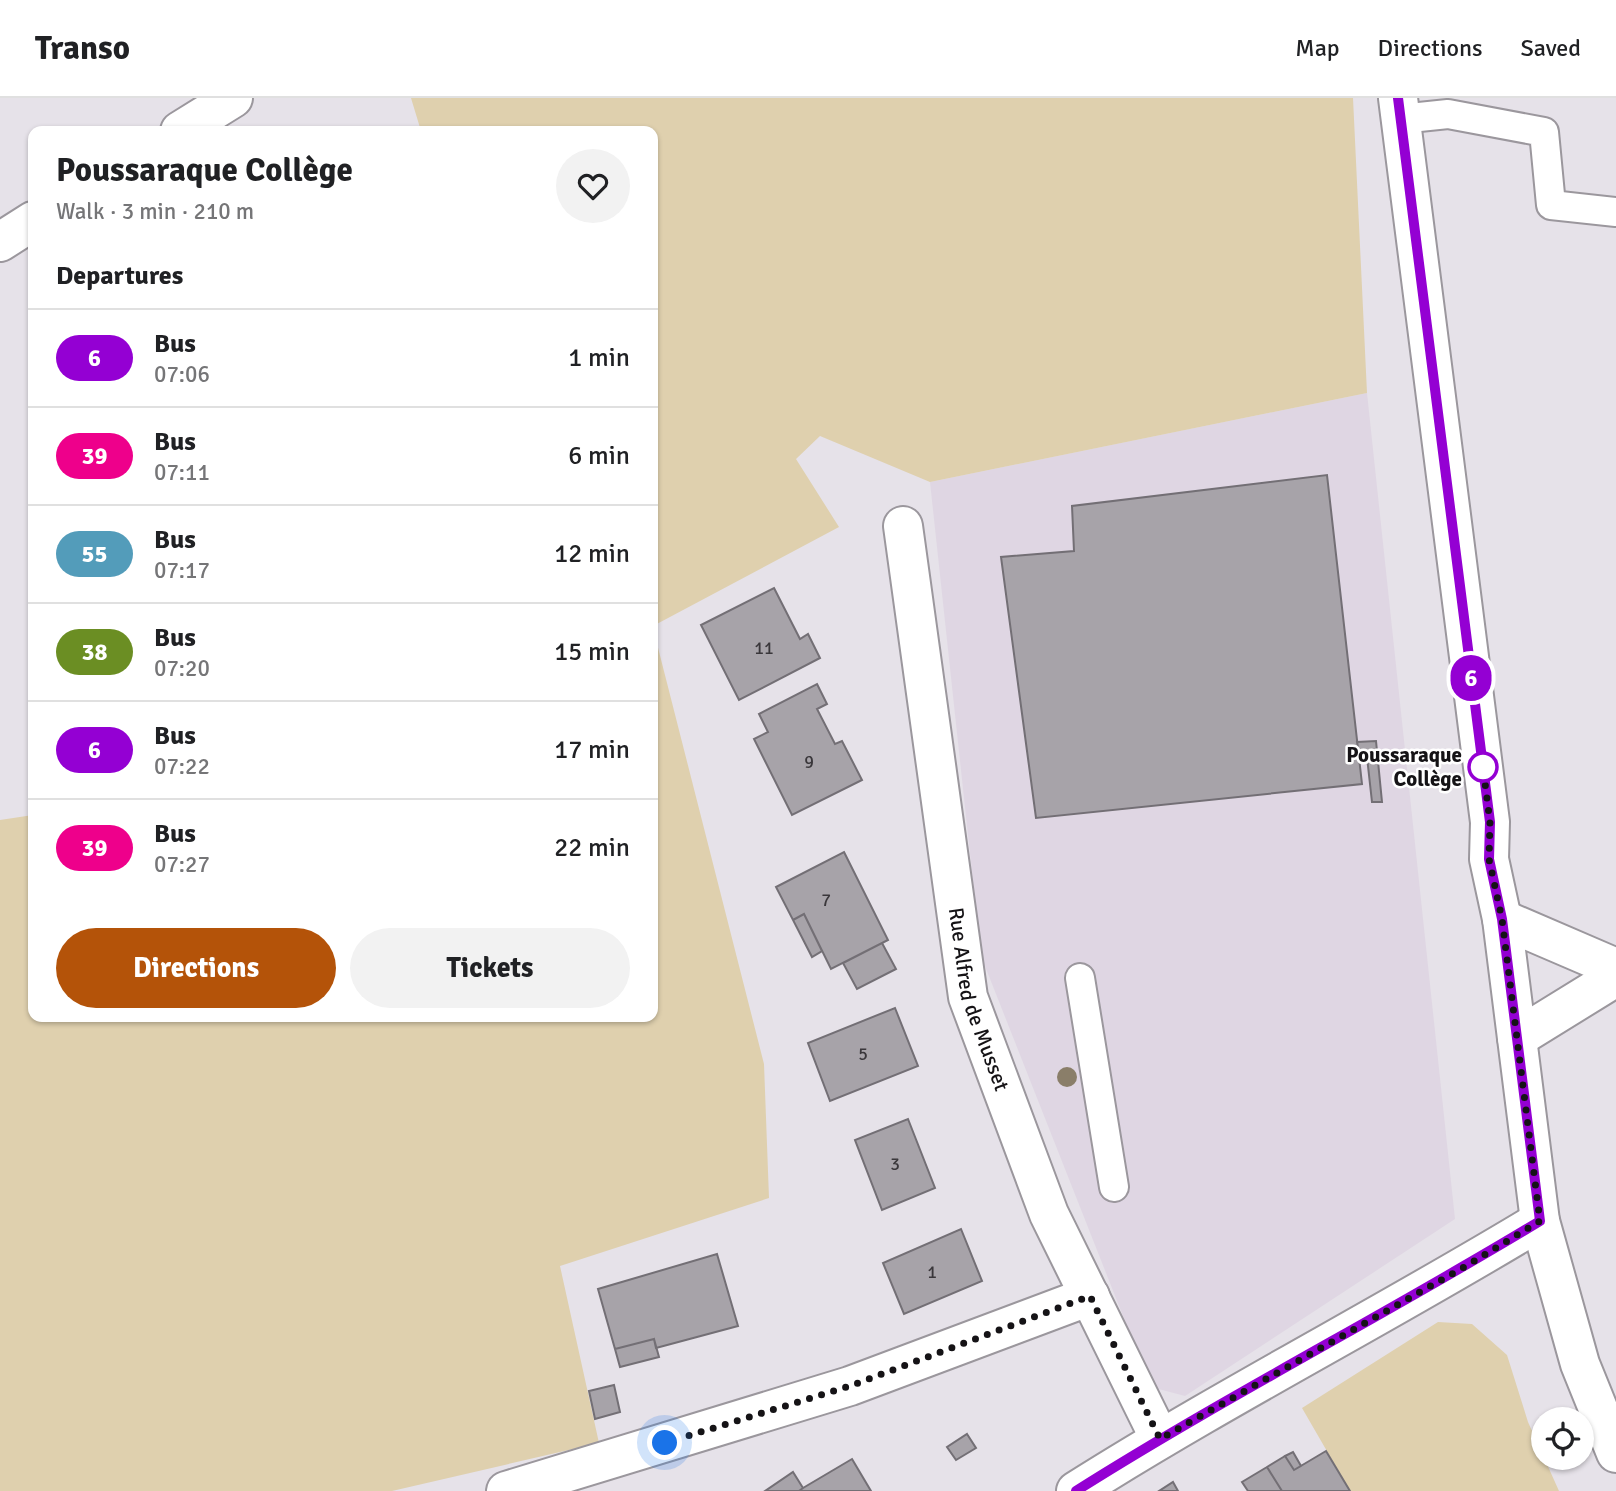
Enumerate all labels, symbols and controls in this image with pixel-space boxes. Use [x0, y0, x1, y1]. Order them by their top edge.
text: Transo [35, 28, 130, 69]
text: Map [1295, 33, 1340, 63]
text: Directions [1378, 33, 1483, 63]
text: Saved [1521, 33, 1581, 63]
button: heart [556, 149, 630, 223]
text: Poussaraque Collège [56, 150, 353, 191]
text: Walk · 3 min · 210 m [56, 197, 254, 226]
text: Departures [56, 260, 183, 292]
text: Bus [154, 328, 196, 360]
text: 1 min [568, 342, 630, 374]
text: 6 [88, 343, 101, 373]
text: 07:06 [154, 360, 210, 389]
text: Bus [154, 426, 196, 458]
text: 6 min [568, 440, 630, 472]
text: 39 [82, 441, 107, 471]
text: 07:11 [154, 458, 210, 487]
text: Bus [154, 524, 196, 556]
text: 12 min [554, 538, 630, 570]
text: 55 [82, 539, 107, 569]
text: 07:17 [154, 556, 210, 585]
text: Bus [154, 622, 196, 654]
text: 15 min [554, 636, 630, 668]
text: 38 [82, 637, 107, 667]
house number: 11 [754, 637, 774, 659]
text: 07:20 [154, 654, 210, 683]
line badge: 6 [1448, 655, 1494, 701]
text: 6 [1465, 663, 1477, 693]
text: Bus [154, 720, 196, 752]
text: 17 min [554, 734, 630, 766]
text: 6 [88, 735, 101, 765]
place label: Poussaraque Collège [1346, 742, 1462, 792]
house number: 9 [804, 751, 814, 773]
text: 07:22 [154, 752, 210, 781]
marker: Poussaraque Collège [1468, 752, 1498, 782]
text: Bus [154, 818, 196, 850]
text: 22 min [554, 832, 630, 864]
text: 39 [82, 833, 107, 863]
text: 07:27 [154, 850, 210, 879]
house number: 7 [821, 889, 831, 911]
street label: Rue Alfred de Musset [943, 906, 1015, 1095]
button: Directions [56, 928, 336, 1008]
button: Tickets [350, 928, 630, 1008]
house number: 5 [858, 1043, 868, 1065]
house number: 3 [890, 1153, 900, 1175]
house number: 1 [927, 1261, 937, 1283]
map controls [1531, 1407, 1594, 1470]
button: locate [1531, 1407, 1594, 1470]
your location [647, 1425, 682, 1460]

